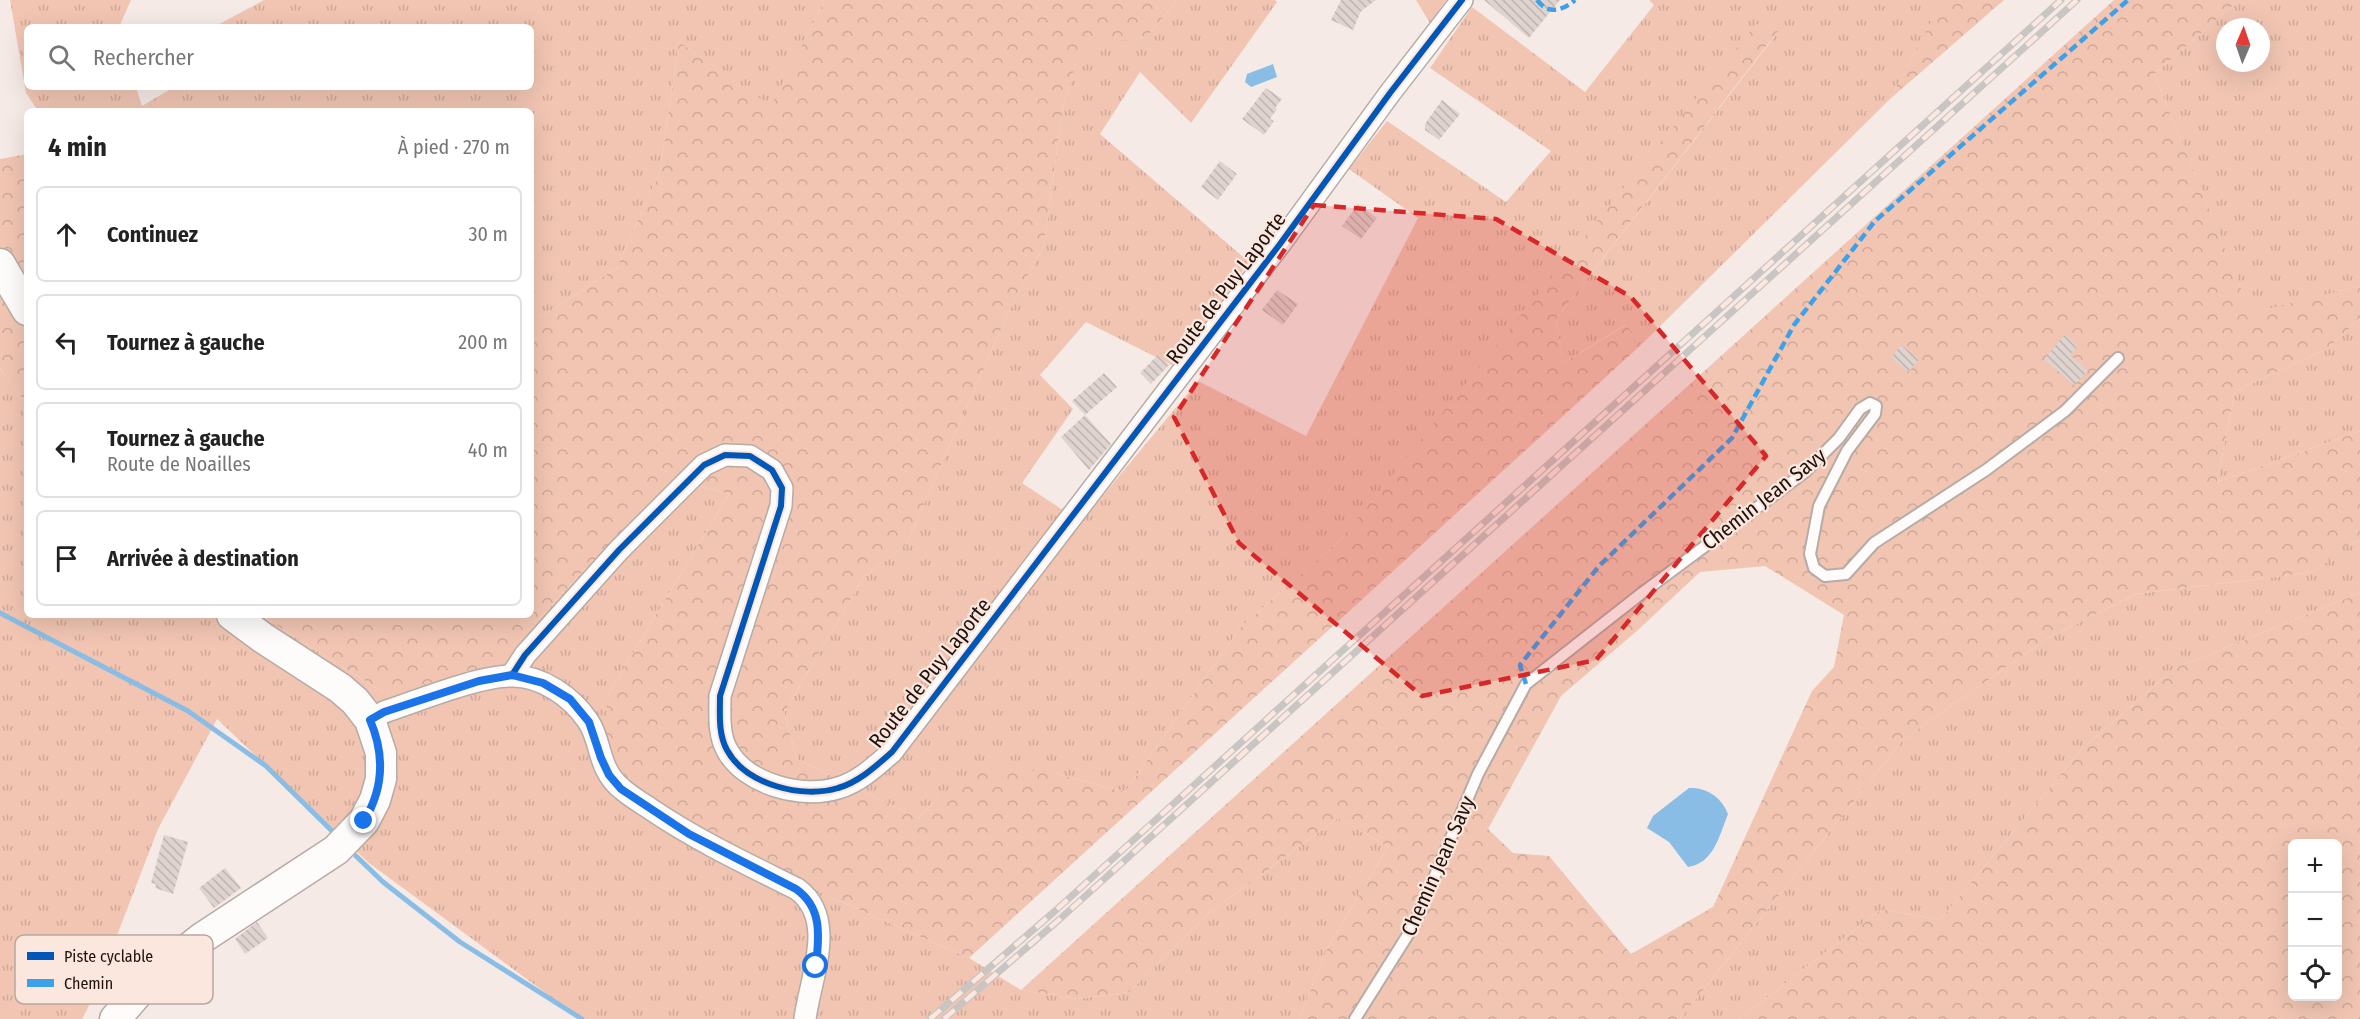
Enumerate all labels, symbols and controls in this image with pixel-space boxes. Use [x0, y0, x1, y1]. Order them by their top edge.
north arrow [2216, 18, 2270, 72]
search box [24, 24, 534, 90]
icon: search [45, 41, 78, 74]
text: Rechercher [93, 44, 194, 71]
text: 4 min [48, 132, 107, 163]
text: À pied · 270 m [398, 135, 510, 159]
street label: Route de Puy Laporte [1160, 207, 1292, 369]
icon: ahead [50, 218, 83, 251]
text: Continuez [107, 221, 198, 248]
text: 30 m [468, 222, 508, 246]
icon: left [50, 326, 83, 359]
text: Tournez à gauche [107, 329, 265, 356]
text: 200 m [458, 330, 508, 354]
text: Tournez à gauche [107, 425, 265, 452]
icon: left [50, 434, 83, 467]
text: 40 m [468, 438, 508, 462]
street label: Chemin Jean Savy [1697, 442, 1832, 556]
text: Route de Noailles [107, 452, 251, 476]
icon: arrive [50, 542, 83, 575]
text: Arrivée à destination [107, 545, 299, 572]
street label: Route de Puy Laporte [863, 593, 997, 753]
street label: Chemin Jean Savy [1395, 791, 1481, 940]
route end [350, 807, 376, 833]
map controls [2288, 839, 2342, 1001]
button: + [2288, 839, 2342, 893]
button: − [2288, 893, 2342, 947]
legend [15, 935, 213, 1004]
text: Piste cyclable [64, 947, 153, 966]
button: locate [2288, 947, 2342, 1001]
route start [802, 952, 828, 978]
text: Chemin [64, 974, 113, 993]

